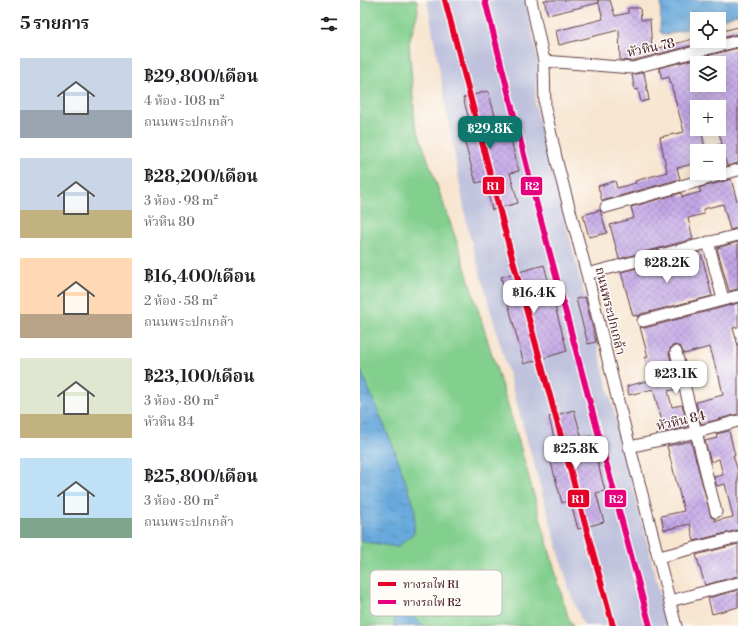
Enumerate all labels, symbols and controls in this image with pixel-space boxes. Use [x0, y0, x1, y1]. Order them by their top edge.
map controls [690, 12, 726, 180]
button: locate [690, 12, 726, 48]
text: 5 รายการ [20, 13, 89, 35]
icon: filters [318, 13, 340, 35]
street label: หัวหิน 78 [626, 35, 676, 61]
button: layers [690, 56, 726, 92]
text: ฿29,800/เดือน [144, 66, 258, 88]
icon: home [52, 74, 100, 122]
text: 4 ห้อง · 108 m² [144, 93, 225, 109]
button: + [690, 100, 726, 136]
text: ถนนพระปกเกล้า [144, 114, 234, 130]
pin: ฿29.8K [457, 116, 523, 150]
text: ฿29.8K [467, 121, 513, 137]
button: − [690, 144, 726, 180]
text: ฿28,200/เดือน [144, 166, 258, 188]
icon: home [52, 174, 100, 222]
line badge: R1 [482, 176, 505, 195]
line badge: R2 [520, 176, 543, 196]
text: R1 [486, 180, 500, 194]
text: R2 [524, 180, 540, 194]
text: 3 ห้อง · 98 m² [144, 193, 218, 209]
text: หัวหิน 80 [144, 214, 195, 230]
pin: ฿28.2K [634, 250, 700, 284]
text: ฿28.2K [644, 255, 690, 271]
street label: ถนนพระปกเกล้า [591, 265, 629, 357]
text: ฿16,400/เดือน [144, 266, 256, 288]
icon: home [52, 274, 100, 322]
pin: ฿16.4K [501, 280, 567, 314]
text: ฿16.4K [512, 285, 556, 301]
text: 2 ห้อง · 58 m² [144, 293, 218, 309]
text: ถนนพระปกเกล้า [144, 314, 234, 330]
pin: ฿23.1K [643, 361, 709, 395]
text: ฿23,100/เดือน [144, 366, 255, 388]
text: ฿23.1K [654, 366, 698, 382]
icon: home [52, 374, 100, 422]
text: 3 ห้อง · 80 m² [144, 393, 219, 409]
street label: หัวหิน 84 [655, 408, 708, 434]
text: หัวหิน 84 [144, 414, 194, 430]
pin: ฿25.8K [543, 436, 609, 470]
text: ฿25.8K [553, 441, 599, 457]
text: ฿25,800/เดือน [144, 466, 258, 488]
icon: home [52, 474, 100, 522]
line badge: R1 [567, 489, 590, 508]
line badge: R2 [604, 489, 627, 508]
text: 3 ห้อง · 80 m² [144, 493, 219, 509]
text: R1 [571, 493, 585, 507]
text: R2 [608, 493, 624, 507]
text: ถนนพระปกเกล้า [144, 514, 234, 530]
legend [370, 570, 502, 616]
text: ทางรถไฟ R1 [403, 577, 460, 592]
text: ทางรถไฟ R2 [403, 595, 461, 610]

